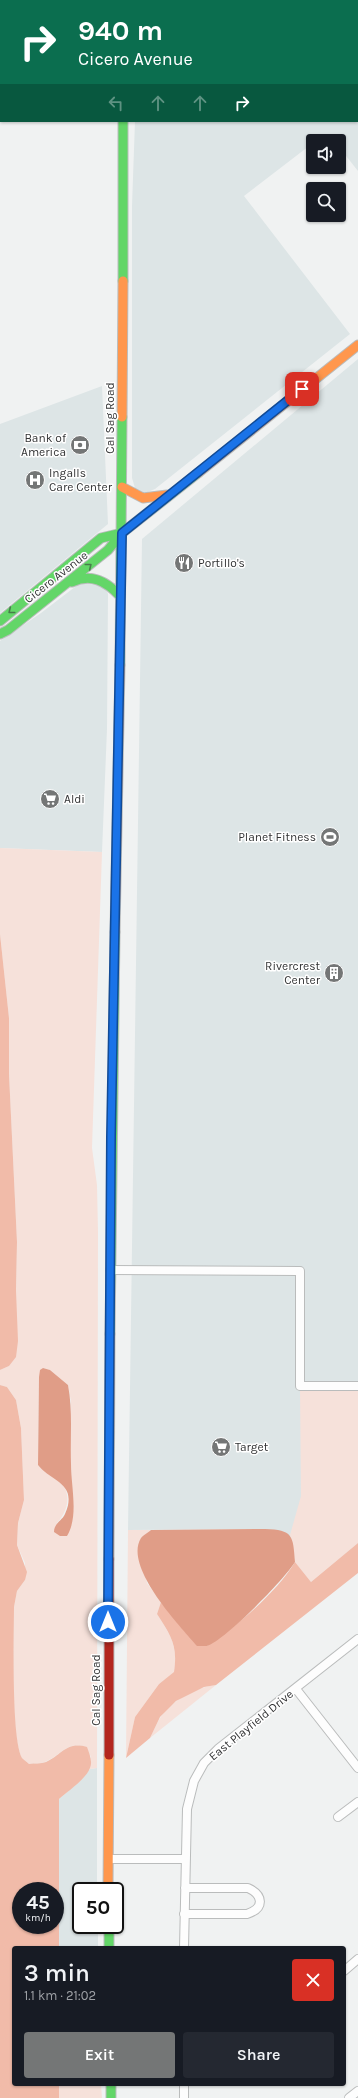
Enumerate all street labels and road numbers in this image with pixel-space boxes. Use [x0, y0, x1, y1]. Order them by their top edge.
street label: Cal Sag Road [103, 382, 117, 454]
street label: Cicero Avenue [22, 548, 90, 606]
street label: Cal Sag Road [89, 1654, 103, 1726]
street label: East Playfield Drive [206, 1687, 296, 1763]

